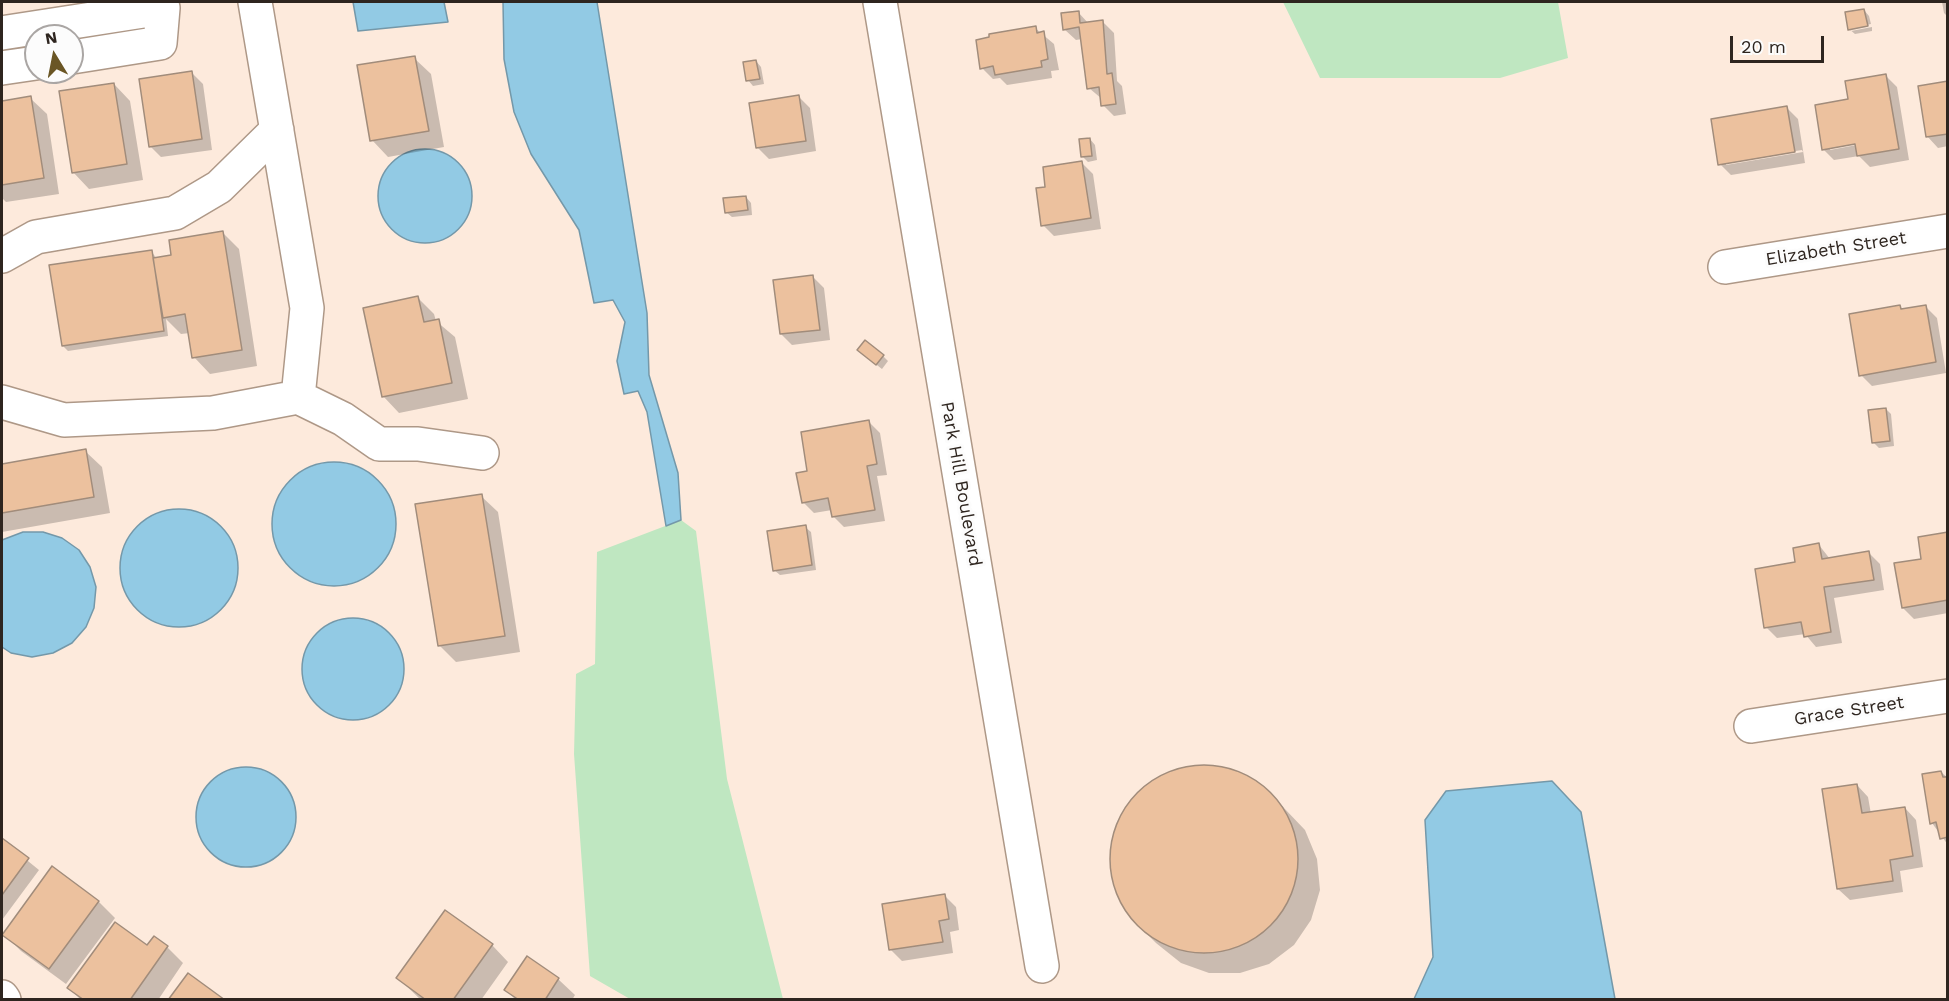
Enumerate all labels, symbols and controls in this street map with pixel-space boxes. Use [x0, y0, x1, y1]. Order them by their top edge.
north arrow [24, 24, 84, 84]
scale bar [1733, 24, 1828, 62]
text: N [44, 27, 59, 48]
text: 20 m [1741, 36, 1786, 57]
street label: Elizabeth Street [1764, 227, 1908, 271]
street label: Park Hill Boulevard [936, 400, 986, 568]
street label: Grace Street [1792, 692, 1906, 730]

